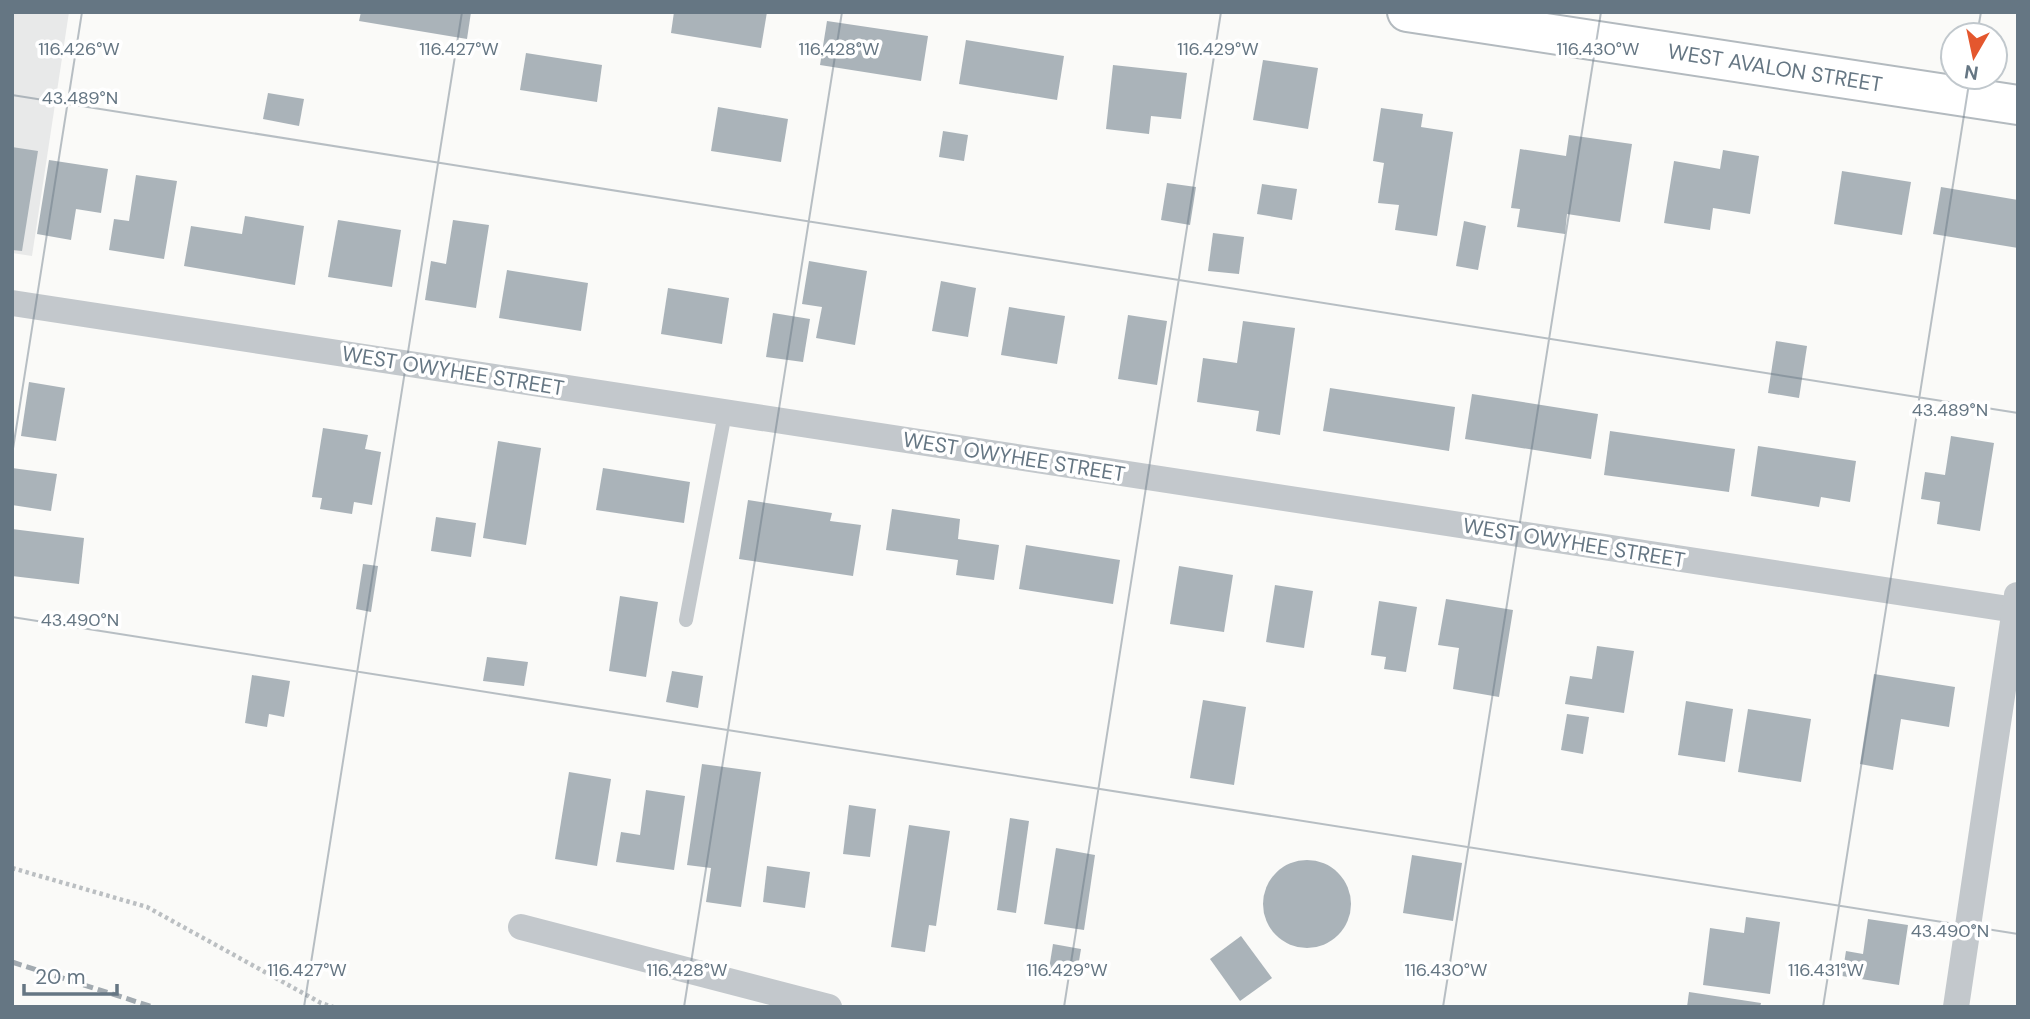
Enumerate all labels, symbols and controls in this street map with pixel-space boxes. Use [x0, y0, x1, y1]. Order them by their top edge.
north arrow [1939, 21, 2009, 91]
text: 116.426°W [38, 37, 120, 61]
text: 116.427°W [419, 37, 499, 61]
text: 116.428°W [799, 37, 879, 61]
text: 116.429°W [1177, 37, 1259, 61]
text: 116.430°W [1557, 37, 1639, 61]
street label: WEST AVALON STREET [1666, 37, 1885, 99]
text: N [1963, 59, 1980, 86]
text: 43.489°N [42, 86, 118, 110]
street label: WEST OWYHEE STREET [340, 340, 566, 402]
text: 43.489°N [1912, 398, 1988, 422]
street label: WEST OWYHEE STREET [901, 426, 1127, 488]
street label: WEST OWYHEE STREET [1461, 512, 1687, 574]
text: 43.490°N [41, 608, 119, 632]
text: 43.490°N [1911, 919, 1989, 943]
scale bar [24, 953, 117, 997]
text: 116.427°W [267, 958, 347, 982]
text: 116.428°W [647, 958, 727, 982]
text: 116.429°W [1026, 958, 1108, 982]
text: 116.430°W [1405, 958, 1487, 982]
text: 116.431°W [1788, 958, 1864, 982]
text: 20 m [35, 963, 86, 991]

